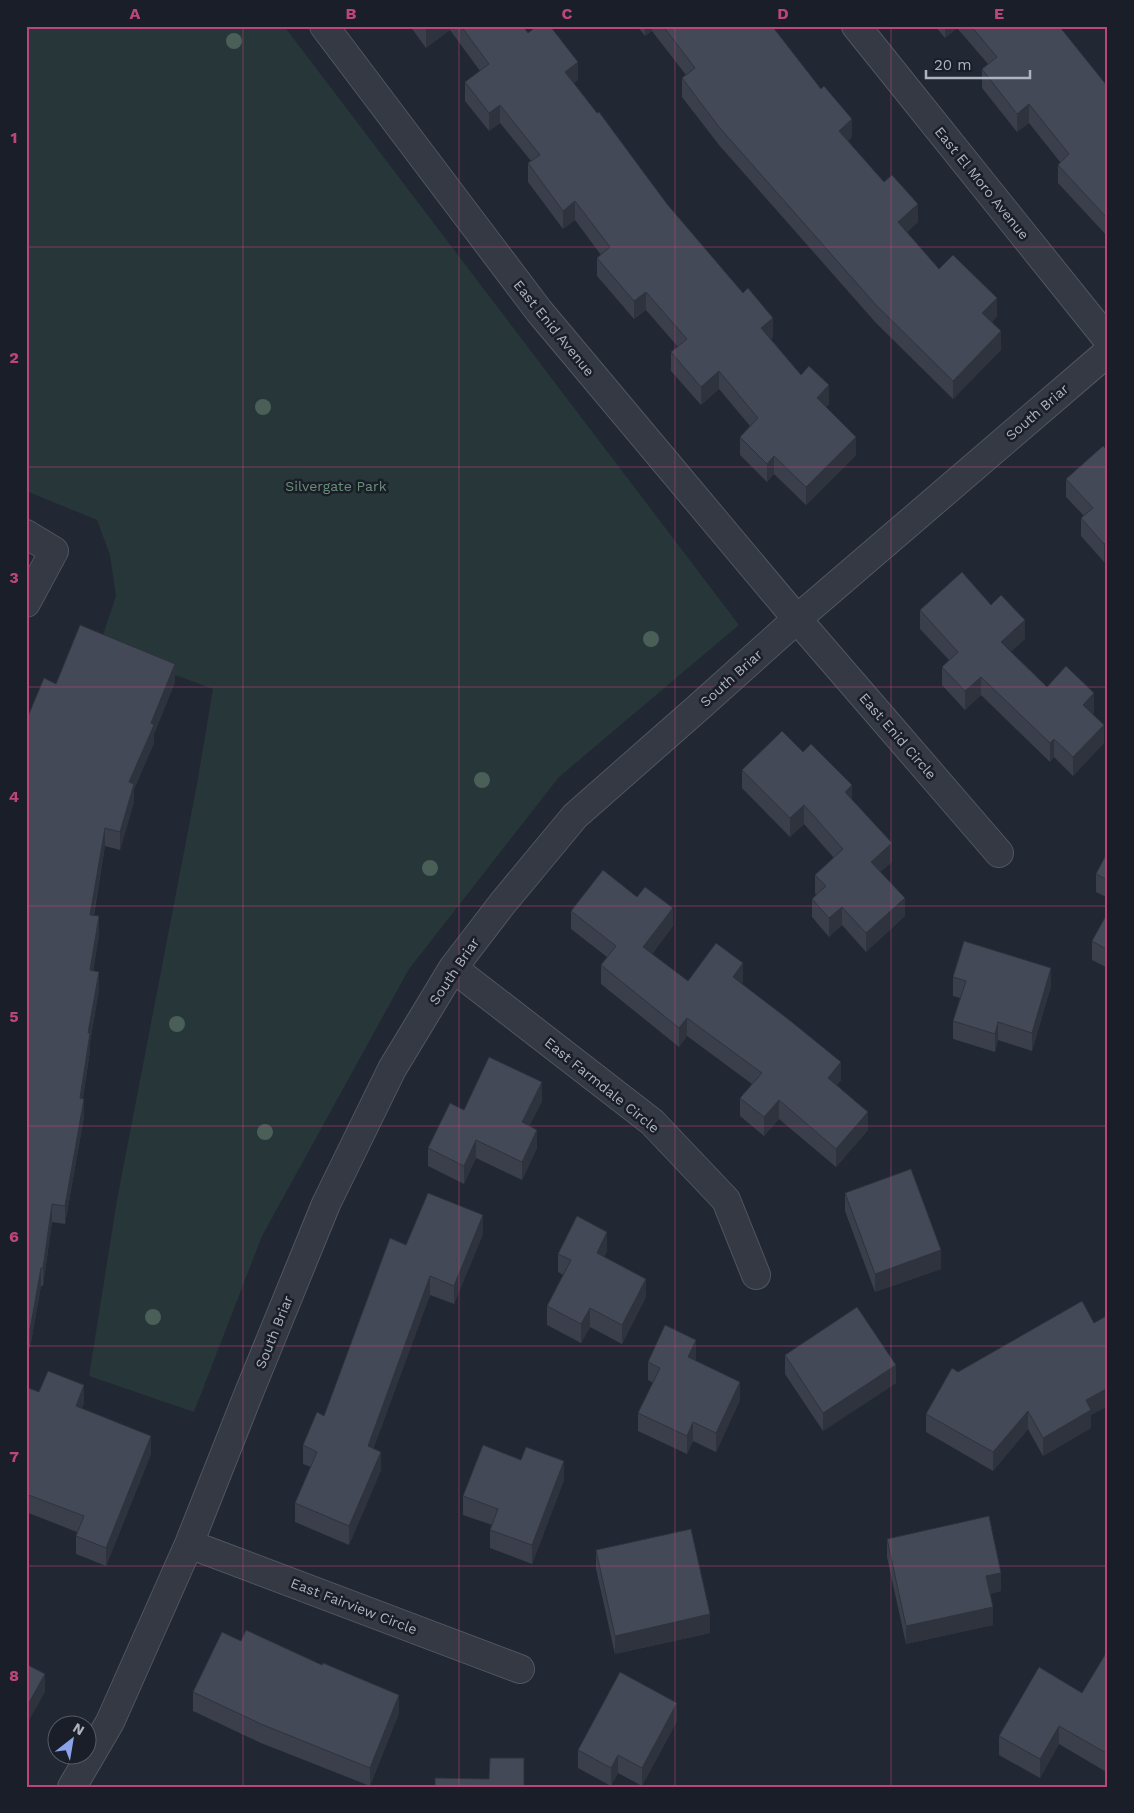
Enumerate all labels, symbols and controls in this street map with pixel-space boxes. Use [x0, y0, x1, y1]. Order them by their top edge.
text: A [130, 4, 141, 23]
text: B [346, 4, 357, 23]
text: C [562, 4, 573, 23]
text: D [777, 4, 789, 23]
text: E [994, 4, 1004, 23]
scale bar [926, 48, 1030, 80]
text: 20 m [934, 56, 972, 74]
street label: East El Moro Avenue [932, 123, 1032, 243]
text: 1 [11, 128, 17, 147]
street label: East Enid Avenue [510, 277, 598, 379]
text: 2 [9, 348, 19, 367]
street label: South Briar [1002, 380, 1072, 443]
park label: Silvergate Park [285, 478, 387, 494]
text: 3 [9, 568, 19, 587]
street label: South Briar [697, 646, 765, 710]
street label: East Enid Circle [856, 690, 940, 782]
text: 4 [9, 787, 19, 806]
street label: South Briar [426, 934, 482, 1008]
text: 5 [9, 1007, 19, 1026]
street label: East Farmdale Circle [542, 1034, 662, 1136]
text: 6 [9, 1227, 19, 1246]
street label: South Briar [252, 1293, 296, 1371]
text: 7 [9, 1447, 19, 1466]
street label: East Fairview Circle [289, 1574, 419, 1638]
text: 8 [9, 1666, 19, 1685]
north arrow [48, 1716, 98, 1766]
text: N [70, 1719, 87, 1738]

